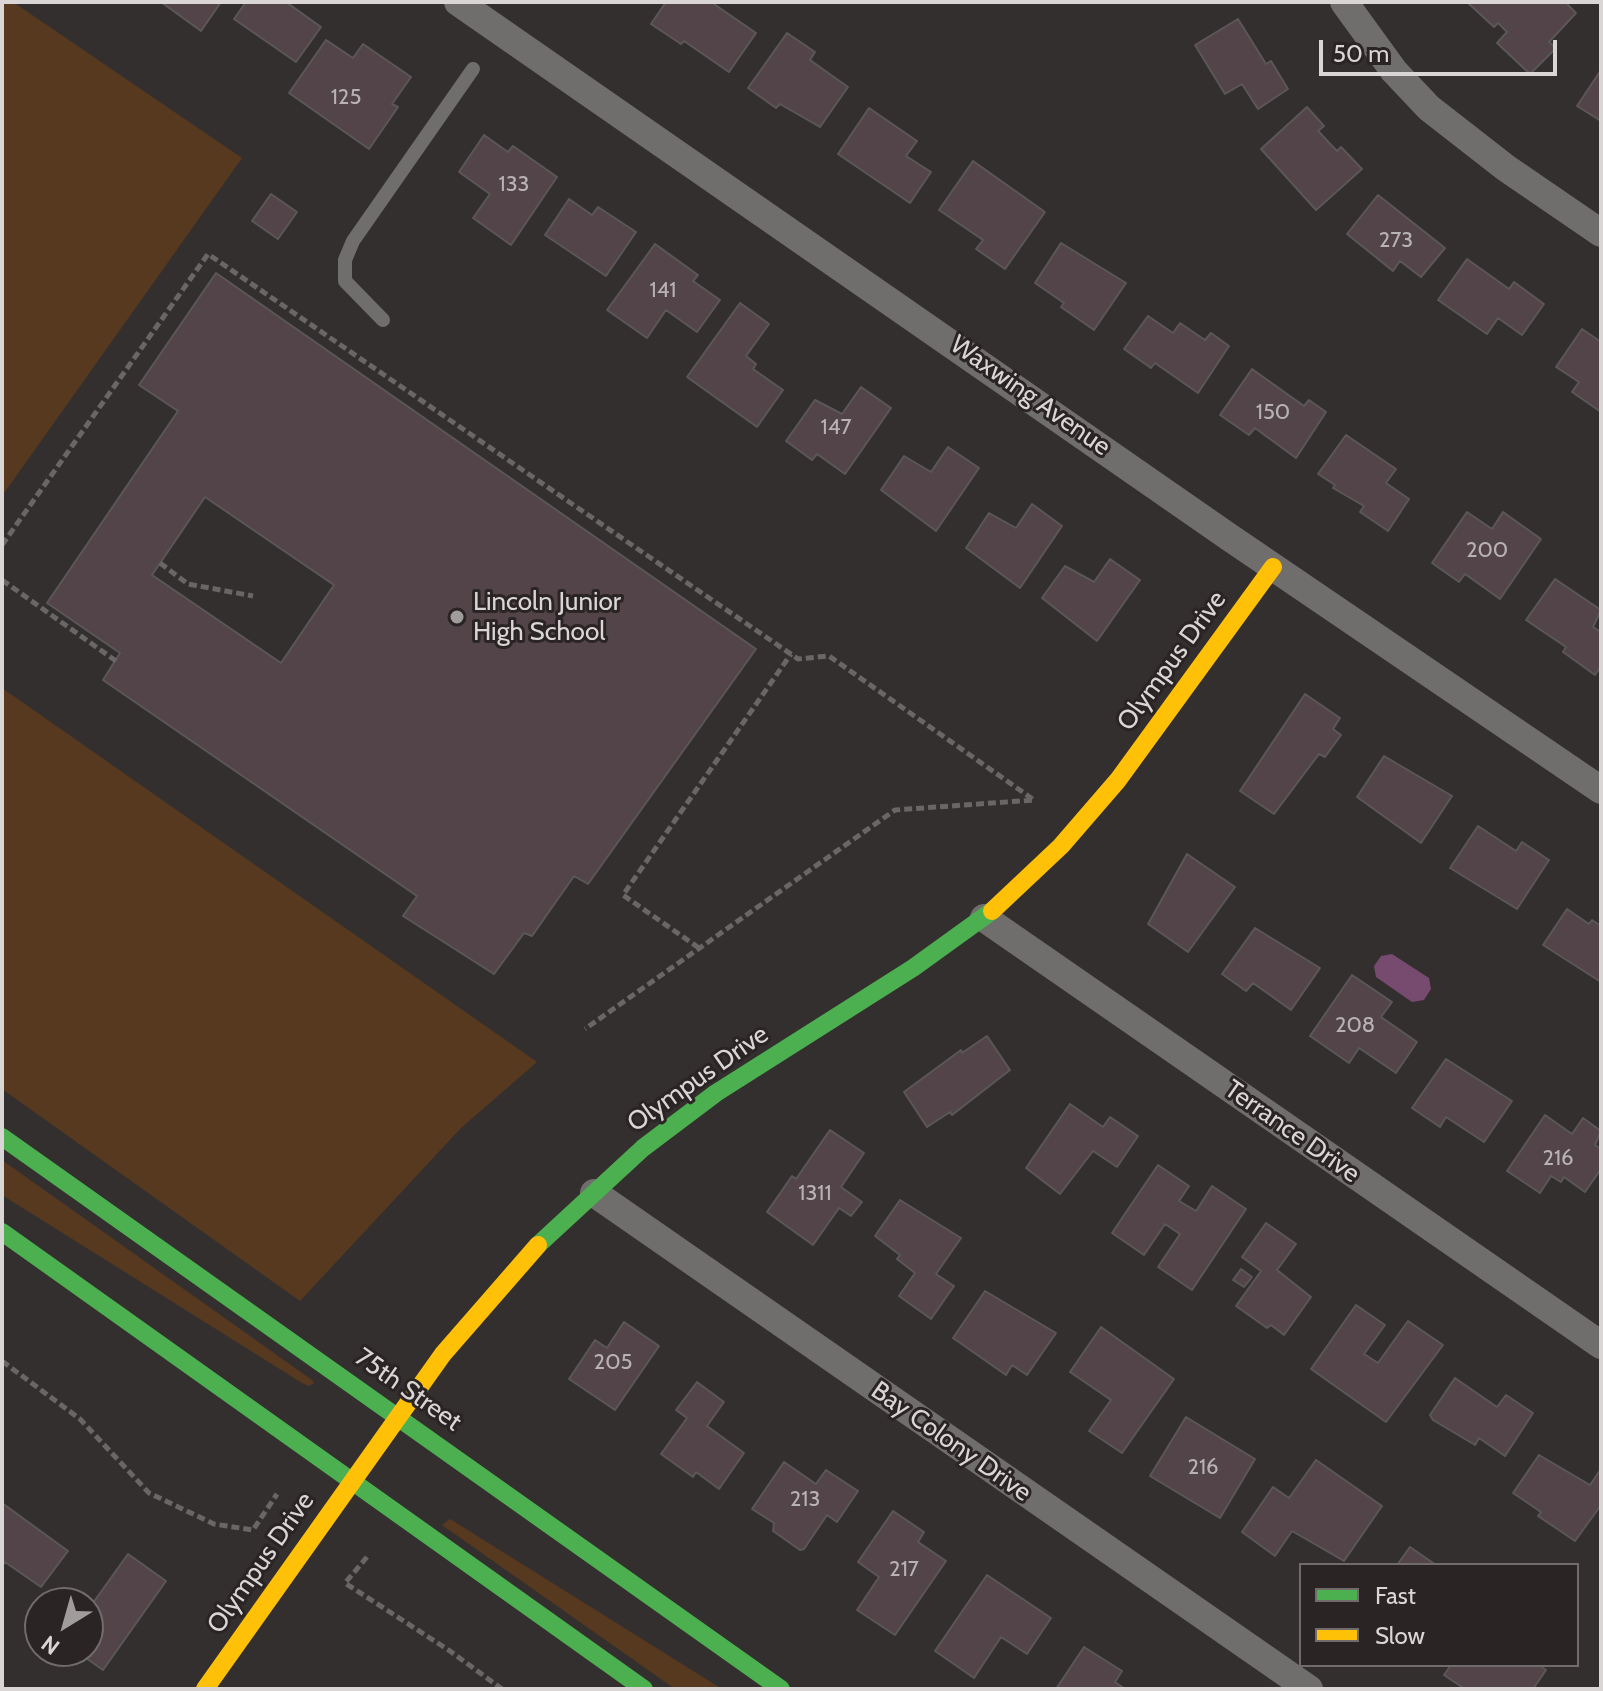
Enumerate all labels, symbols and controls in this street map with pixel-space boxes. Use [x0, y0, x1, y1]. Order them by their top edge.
scale bar [1323, 24, 1561, 74]
text: 50 m [1333, 39, 1389, 68]
house number: 125 [331, 85, 361, 111]
house number: 133 [499, 172, 529, 198]
house number: 273 [1379, 228, 1413, 254]
house number: 141 [649, 278, 677, 304]
street label: Waxwing Avenue [944, 329, 1116, 463]
house number: 150 [1256, 400, 1290, 426]
house number: 147 [821, 415, 851, 441]
house number: 200 [1466, 538, 1508, 564]
street label: Olympus Drive [1111, 585, 1233, 737]
place label: Lincoln Junior High School [473, 586, 621, 648]
marker: Lincoln Junior High School [448, 608, 466, 626]
house number: 208 [1335, 1013, 1375, 1039]
street label: Olympus Drive [622, 1019, 774, 1139]
street label: Terrance Drive [1219, 1074, 1365, 1190]
house number: 216 [1542, 1146, 1574, 1172]
house number: 1311 [798, 1181, 832, 1207]
street label: 75th Street [349, 1342, 467, 1438]
house number: 205 [594, 1350, 632, 1376]
street label: Bay Colony Drive [865, 1375, 1037, 1509]
house number: 216 [1187, 1455, 1219, 1481]
street label: Olympus Drive [201, 1487, 321, 1639]
house number: 213 [790, 1487, 820, 1513]
house number: 217 [889, 1557, 919, 1583]
legend [1299, 1563, 1579, 1667]
text: Fast [1375, 1581, 1416, 1610]
north arrow [24, 1587, 104, 1667]
text: Slow [1375, 1621, 1425, 1650]
text: N [36, 1630, 65, 1660]

